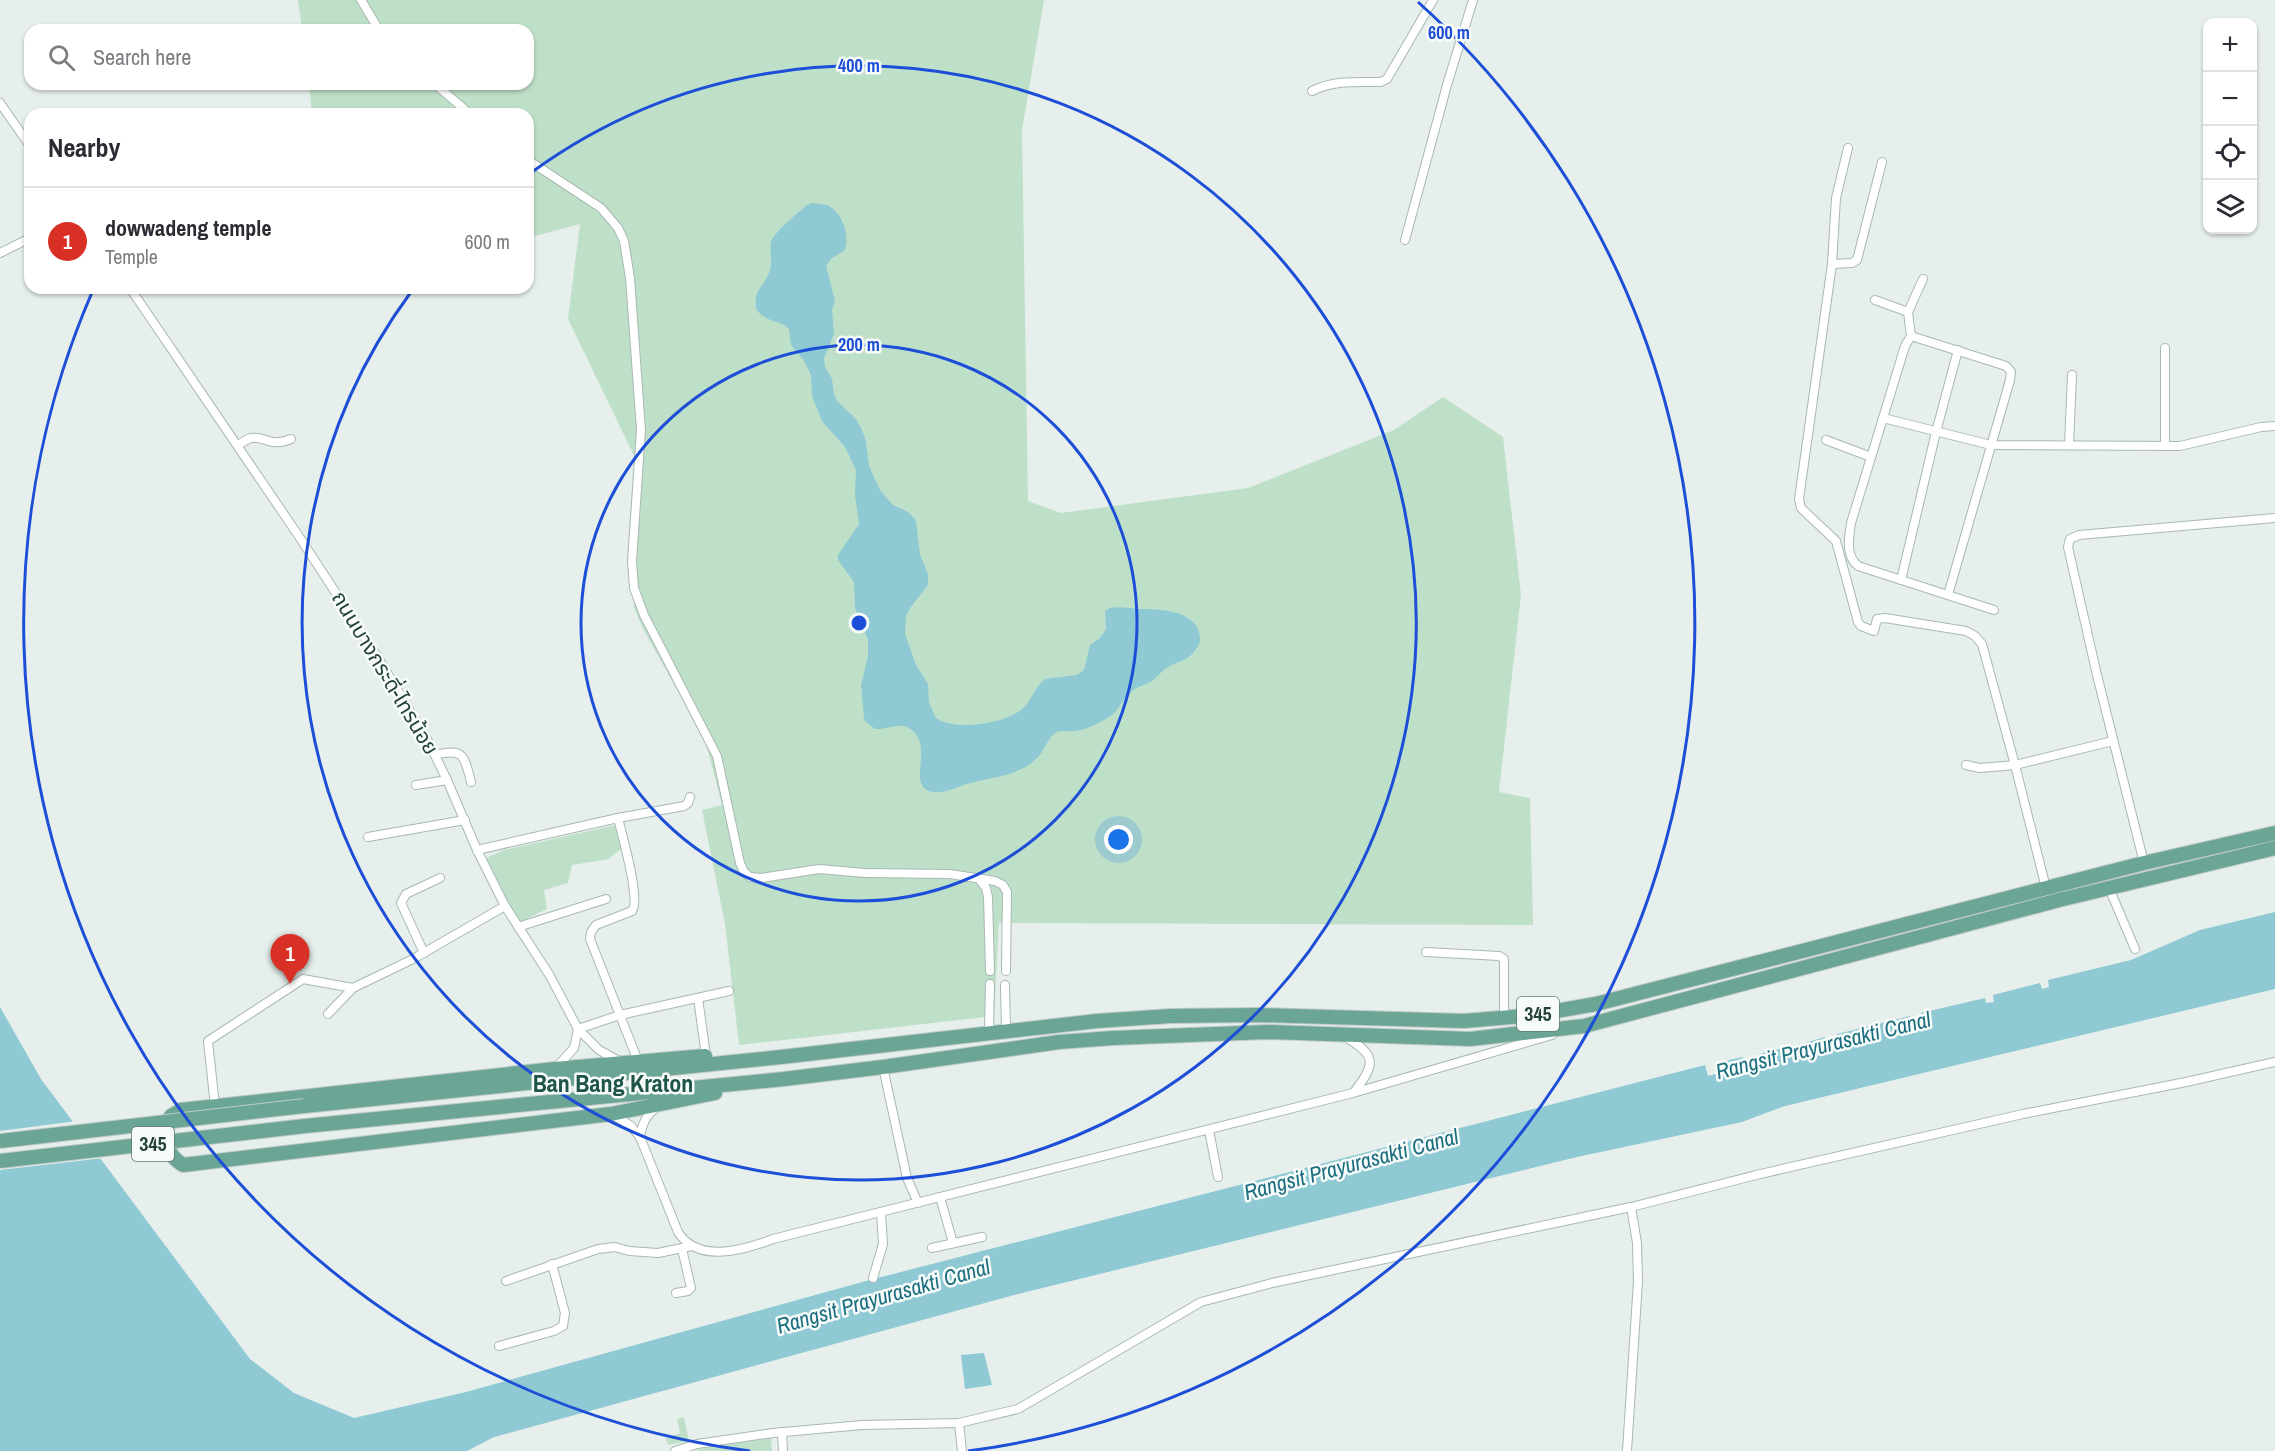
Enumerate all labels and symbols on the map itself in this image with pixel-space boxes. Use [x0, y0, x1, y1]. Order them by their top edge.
text: 600 m [1428, 20, 1470, 45]
text: 400 m [838, 53, 880, 78]
text: 200 m [838, 332, 880, 357]
street label: ถนนบางกระดี่-ไทรน้อย [325, 585, 446, 760]
centre of rings [849, 613, 869, 633]
your location [1104, 825, 1133, 854]
pin: 1 [270, 934, 310, 984]
road number: 345 [1517, 997, 1559, 1031]
water label: Rangsit Prayurasakti Canal [1712, 1004, 1935, 1086]
district label: Ban Bang Kraton [533, 1067, 693, 1099]
water label: Rangsit Prayurasakti Canal [1241, 1121, 1462, 1207]
road number: 345 [132, 1127, 174, 1161]
water label: Rangsit Prayurasakti Canal [773, 1251, 994, 1341]

